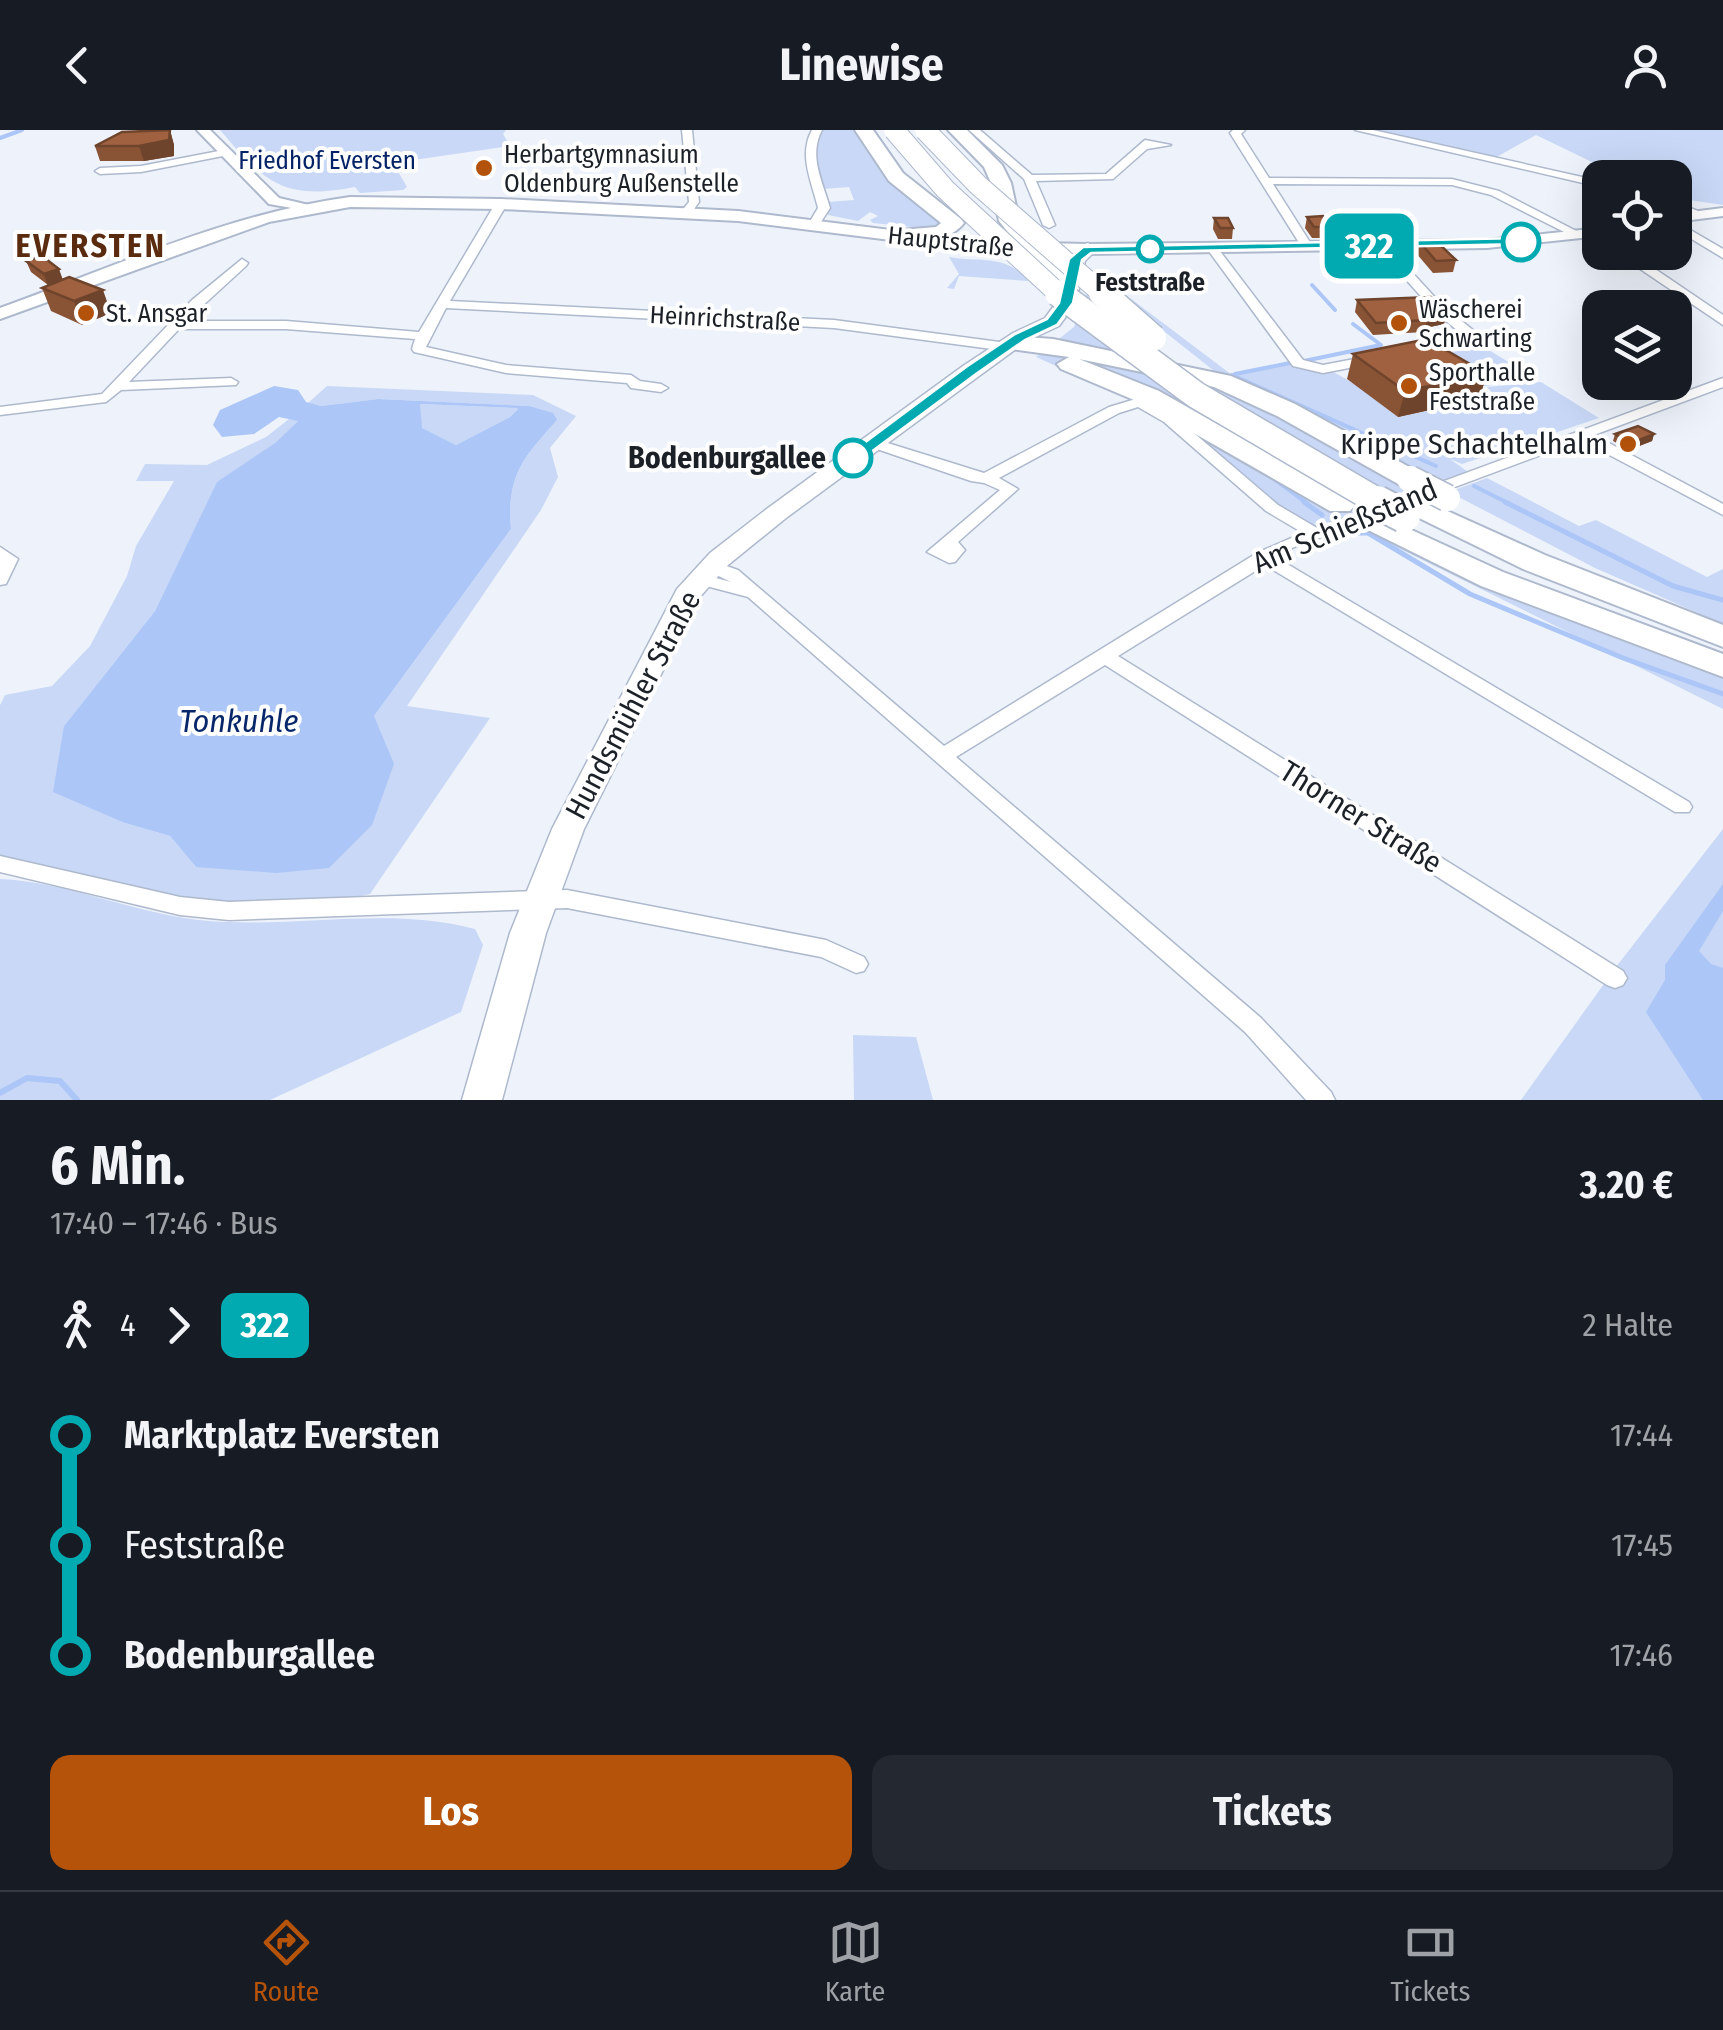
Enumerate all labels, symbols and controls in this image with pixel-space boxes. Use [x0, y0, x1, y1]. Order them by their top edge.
icon: back [50, 38, 105, 93]
text: Linewise [779, 38, 944, 92]
icon: person [1618, 38, 1673, 93]
place label: Herbartgymnasium Oldenburg Außenstelle [504, 140, 739, 199]
park label: Friedhof Eversten [238, 146, 416, 176]
marker: Herbartgymnasium Oldenburg Außenstelle [473, 157, 495, 179]
map controls [1582, 160, 1692, 400]
button: locate [1582, 160, 1692, 270]
line badge: 322 [1312, 214, 1426, 278]
street label: Hauptstraße [886, 220, 1015, 264]
unlabelled marker [1502, 223, 1540, 261]
text: 322 [1345, 225, 1393, 267]
district label: EVERSTEN [16, 227, 166, 265]
marker: Feststraße [1137, 236, 1163, 262]
place label: Feststraße [1095, 268, 1205, 298]
button: layers [1582, 290, 1692, 400]
place label: Wäscherei Schwarting [1419, 295, 1532, 354]
place label: St. Ansgar [106, 299, 207, 329]
street label: Heinrichstraße [649, 300, 801, 338]
marker: St. Ansgar [75, 302, 97, 324]
marker: Wäscherei Schwarting [1388, 312, 1410, 334]
place label: Sporthalle Feststraße [1429, 358, 1535, 417]
marker: Sporthalle Feststraße [1398, 375, 1420, 397]
place label: Krippe Schachtelhalm [1340, 426, 1608, 462]
marker: Krippe Schachtelhalm [1617, 433, 1639, 455]
marker: Bodenburgallee [834, 439, 872, 477]
place label: Bodenburgallee [628, 440, 826, 476]
street label: Am Schießstand [1247, 471, 1443, 581]
street label: Hundsmühler Straße [558, 585, 708, 825]
water label: Tonkuhle [179, 702, 299, 740]
street label: Thorner Straße [1273, 753, 1449, 881]
text: 6 Min. [50, 1133, 185, 1199]
text: 3.20 € [1580, 1162, 1673, 1208]
text: 17:40 – 17:46 · Bus [50, 1204, 278, 1242]
icon: walk [50, 1298, 105, 1353]
icon: forward [151, 1298, 206, 1353]
text: 322 [241, 1304, 289, 1346]
text: 4 [120, 1306, 136, 1344]
text: 2 Halte [1582, 1306, 1673, 1344]
text: Marktplatz Eversten [124, 1412, 440, 1458]
text: 17:44 [1610, 1416, 1673, 1454]
text: Feststraße [124, 1522, 285, 1568]
text: 17:45 [1611, 1526, 1673, 1564]
text: Bodenburgallee [124, 1632, 375, 1678]
text: 17:46 [1610, 1636, 1673, 1674]
button: Los [50, 1755, 852, 1870]
button: Tickets [872, 1755, 1673, 1870]
tab: Route [253, 1915, 319, 2008]
tab: Karte [825, 1915, 885, 2008]
tab: Tickets [1391, 1915, 1470, 2008]

